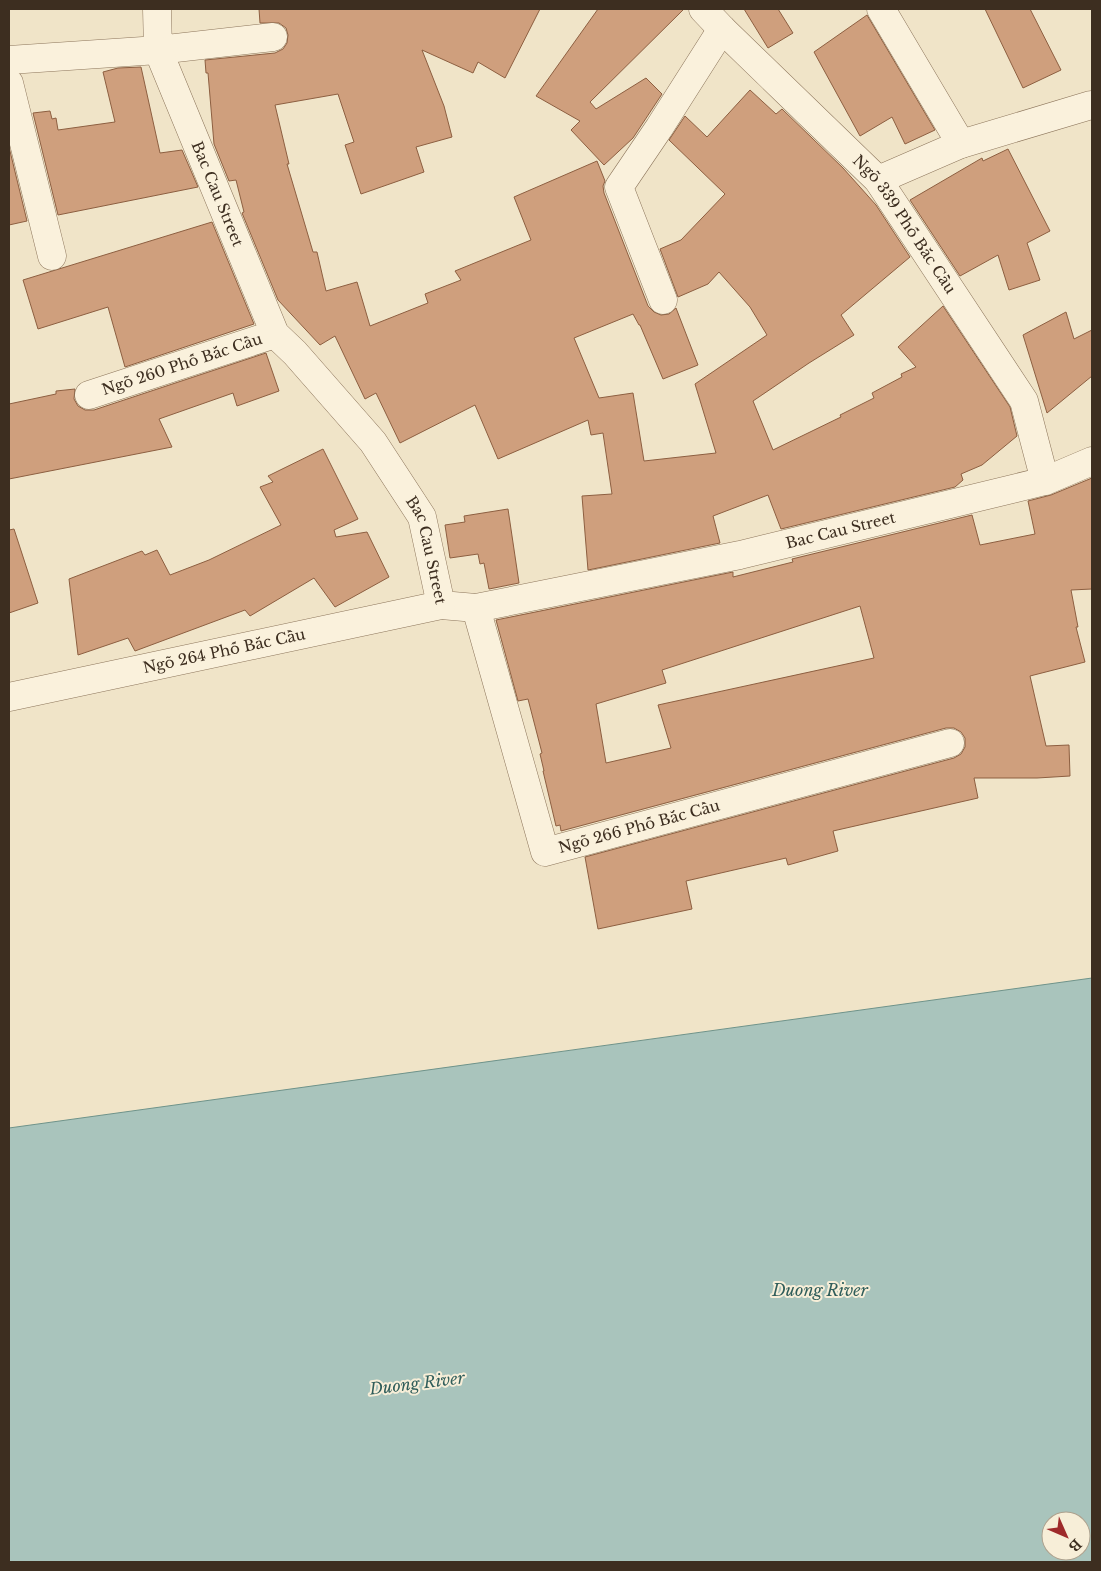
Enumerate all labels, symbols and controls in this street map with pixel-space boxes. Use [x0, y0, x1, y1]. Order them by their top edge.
street label: Bac Cau Street [188, 138, 248, 249]
street label: Ngõ 339 Phố Bắc Cầu [849, 151, 960, 297]
street label: Ngõ 260 Phố Bắc Cầu [99, 329, 264, 399]
street label: Bac Cau Street [402, 492, 451, 606]
street label: Bac Cau Street [784, 508, 898, 553]
street label: Ngõ 264 Phố Bắc Cầu [141, 624, 307, 677]
street label: Ngõ 266 Phố Bắc Cầu [556, 795, 722, 857]
water label: Duong River [771, 1280, 868, 1300]
water label: Duong River [367, 1367, 466, 1399]
north arrow [1041, 1511, 1091, 1561]
text: B [1065, 1535, 1086, 1556]

